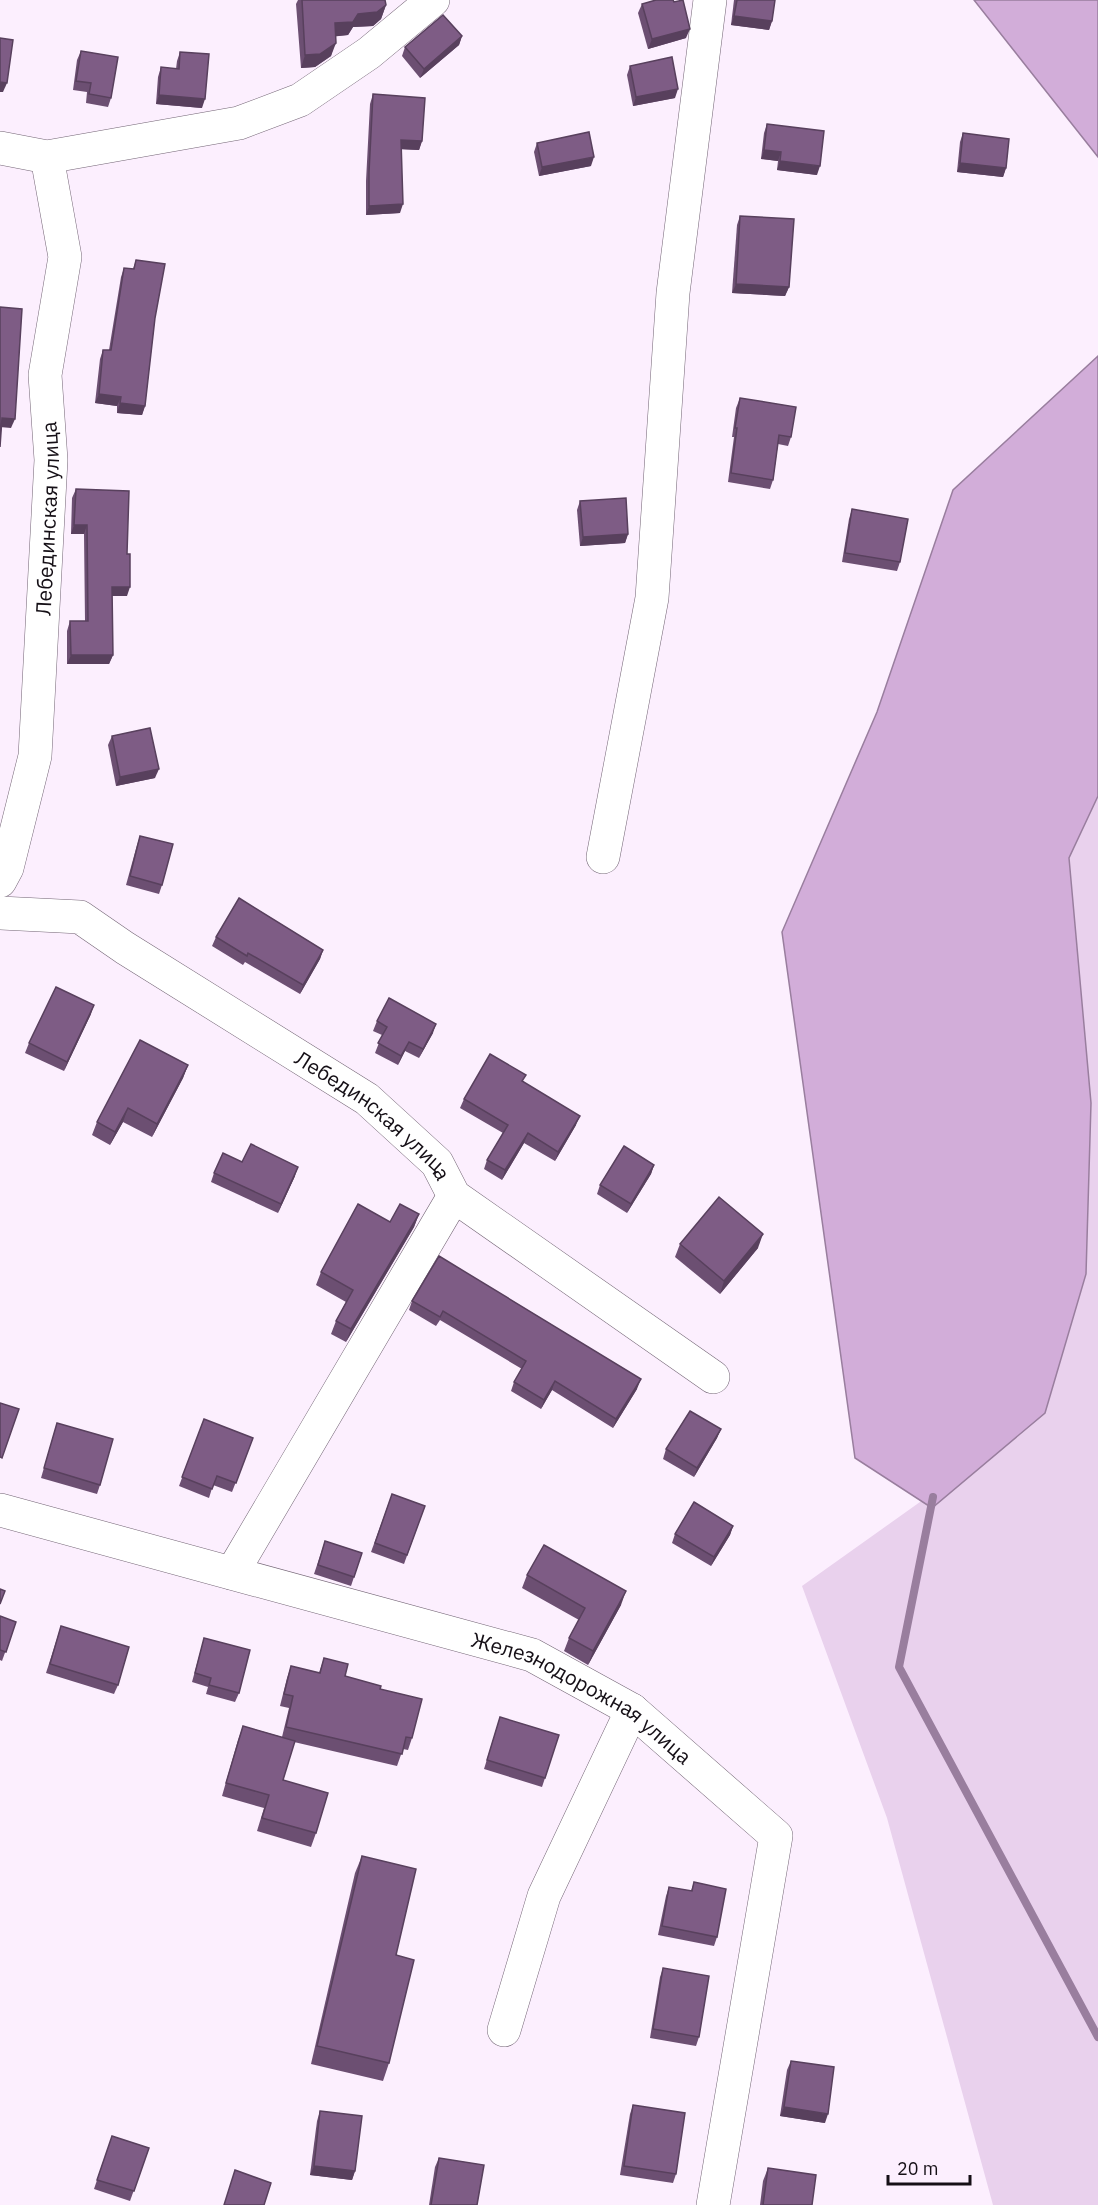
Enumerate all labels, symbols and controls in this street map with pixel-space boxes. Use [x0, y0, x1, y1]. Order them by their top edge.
street label: Лебединская улица [29, 421, 65, 616]
street label: Лебединская улица [290, 1044, 457, 1185]
street label: Железнодорожная улица [468, 1625, 698, 1770]
scale bar [888, 2148, 970, 2186]
text: 20 m [897, 2157, 939, 2180]

